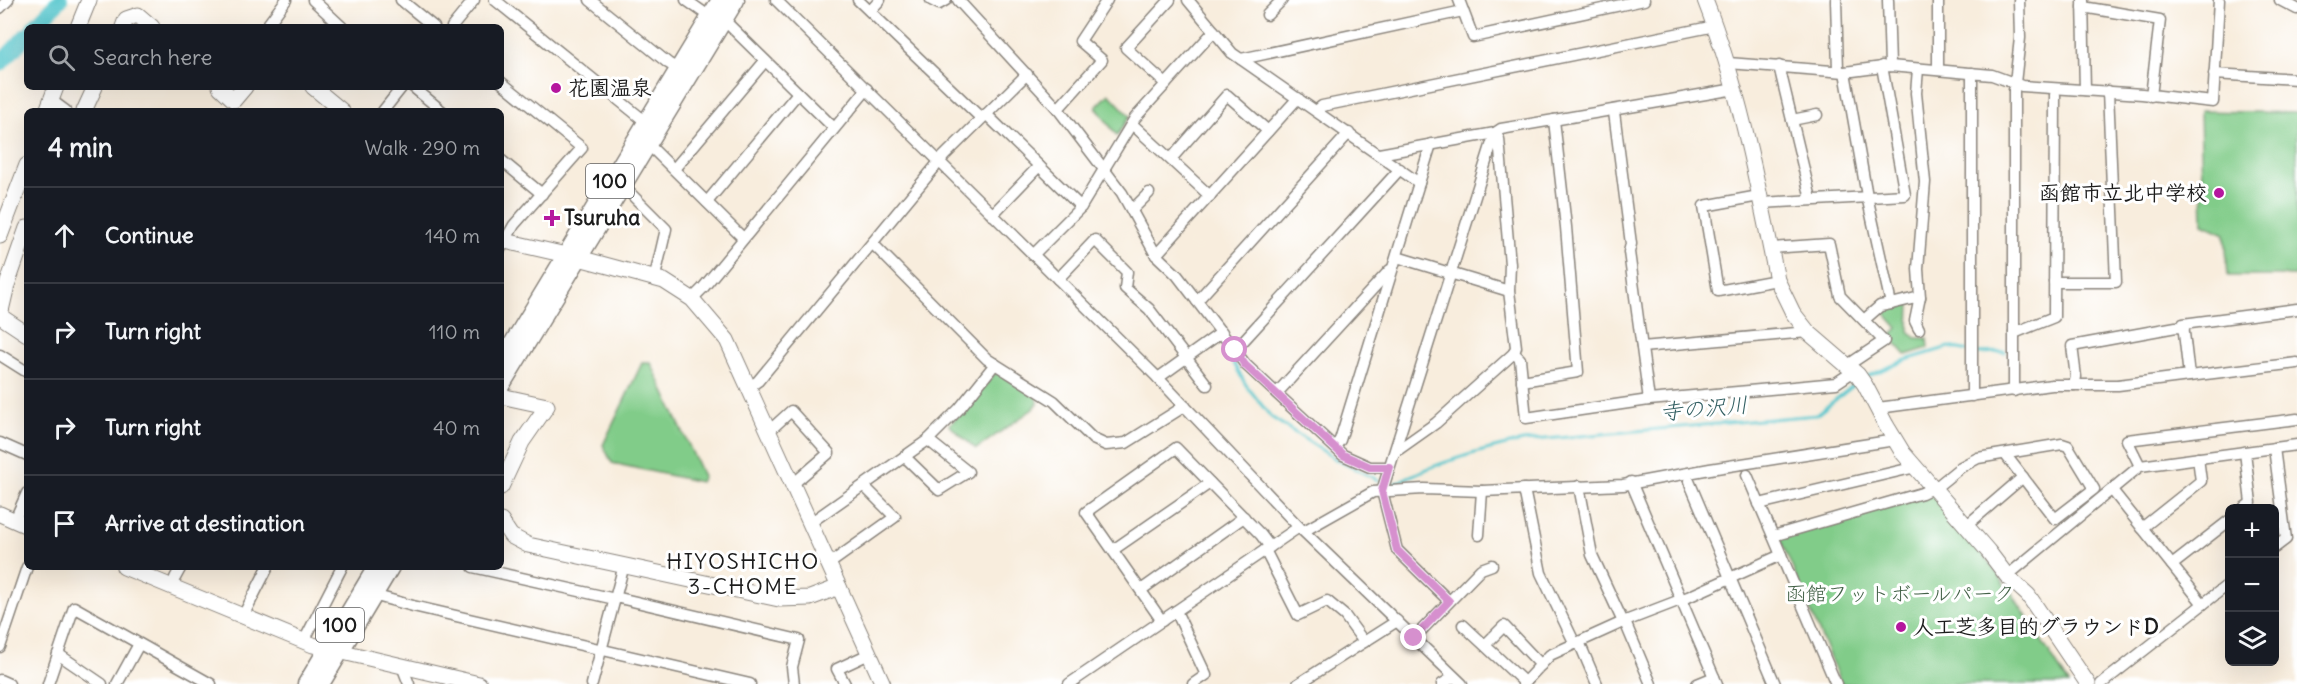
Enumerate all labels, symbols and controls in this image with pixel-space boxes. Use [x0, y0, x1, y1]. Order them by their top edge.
search box [24, 24, 504, 90]
icon: search [45, 41, 78, 74]
text: Search here [93, 43, 212, 71]
place label: 花園温泉 [568, 74, 652, 101]
marker: 花園温泉 [549, 81, 563, 95]
text: 4 min [48, 131, 113, 164]
text: Walk · 290 m [365, 135, 480, 160]
road number: 100 [586, 164, 634, 198]
place label: 函館市立北中学校 [2039, 179, 2207, 206]
marker: 函館市立北中学校 [2212, 186, 2226, 200]
place label: Tsuruha [564, 204, 640, 231]
marker: Tsuruha [545, 211, 559, 225]
icon: ahead [48, 219, 81, 252]
text: Continue [105, 221, 194, 249]
text: 140 m [425, 223, 480, 248]
icon: right [48, 315, 81, 348]
text: Turn right [105, 317, 201, 345]
text: 110 m [429, 319, 480, 344]
route start [1221, 336, 1247, 362]
water label: 寺の沢川 [1659, 390, 1749, 426]
icon: right [48, 411, 81, 444]
text: Turn right [105, 413, 201, 441]
text: 40 m [433, 415, 480, 440]
map controls [2225, 504, 2279, 666]
button: + [2225, 504, 2279, 558]
icon: arrive [48, 507, 81, 540]
text: Arrive at destination [105, 509, 305, 537]
district label: HIYOSHICHO 3-CHOME [666, 547, 820, 600]
button: − [2225, 558, 2279, 612]
park label: 函館フットボールパーク [1785, 580, 2015, 607]
road number: 100 [316, 608, 364, 642]
button: layers [2225, 612, 2279, 666]
place label: 人工芝多目的グラウンドD [1913, 613, 2159, 640]
marker: 人工芝多目的グラウンドD [1894, 620, 1908, 634]
route end [1400, 624, 1426, 650]

